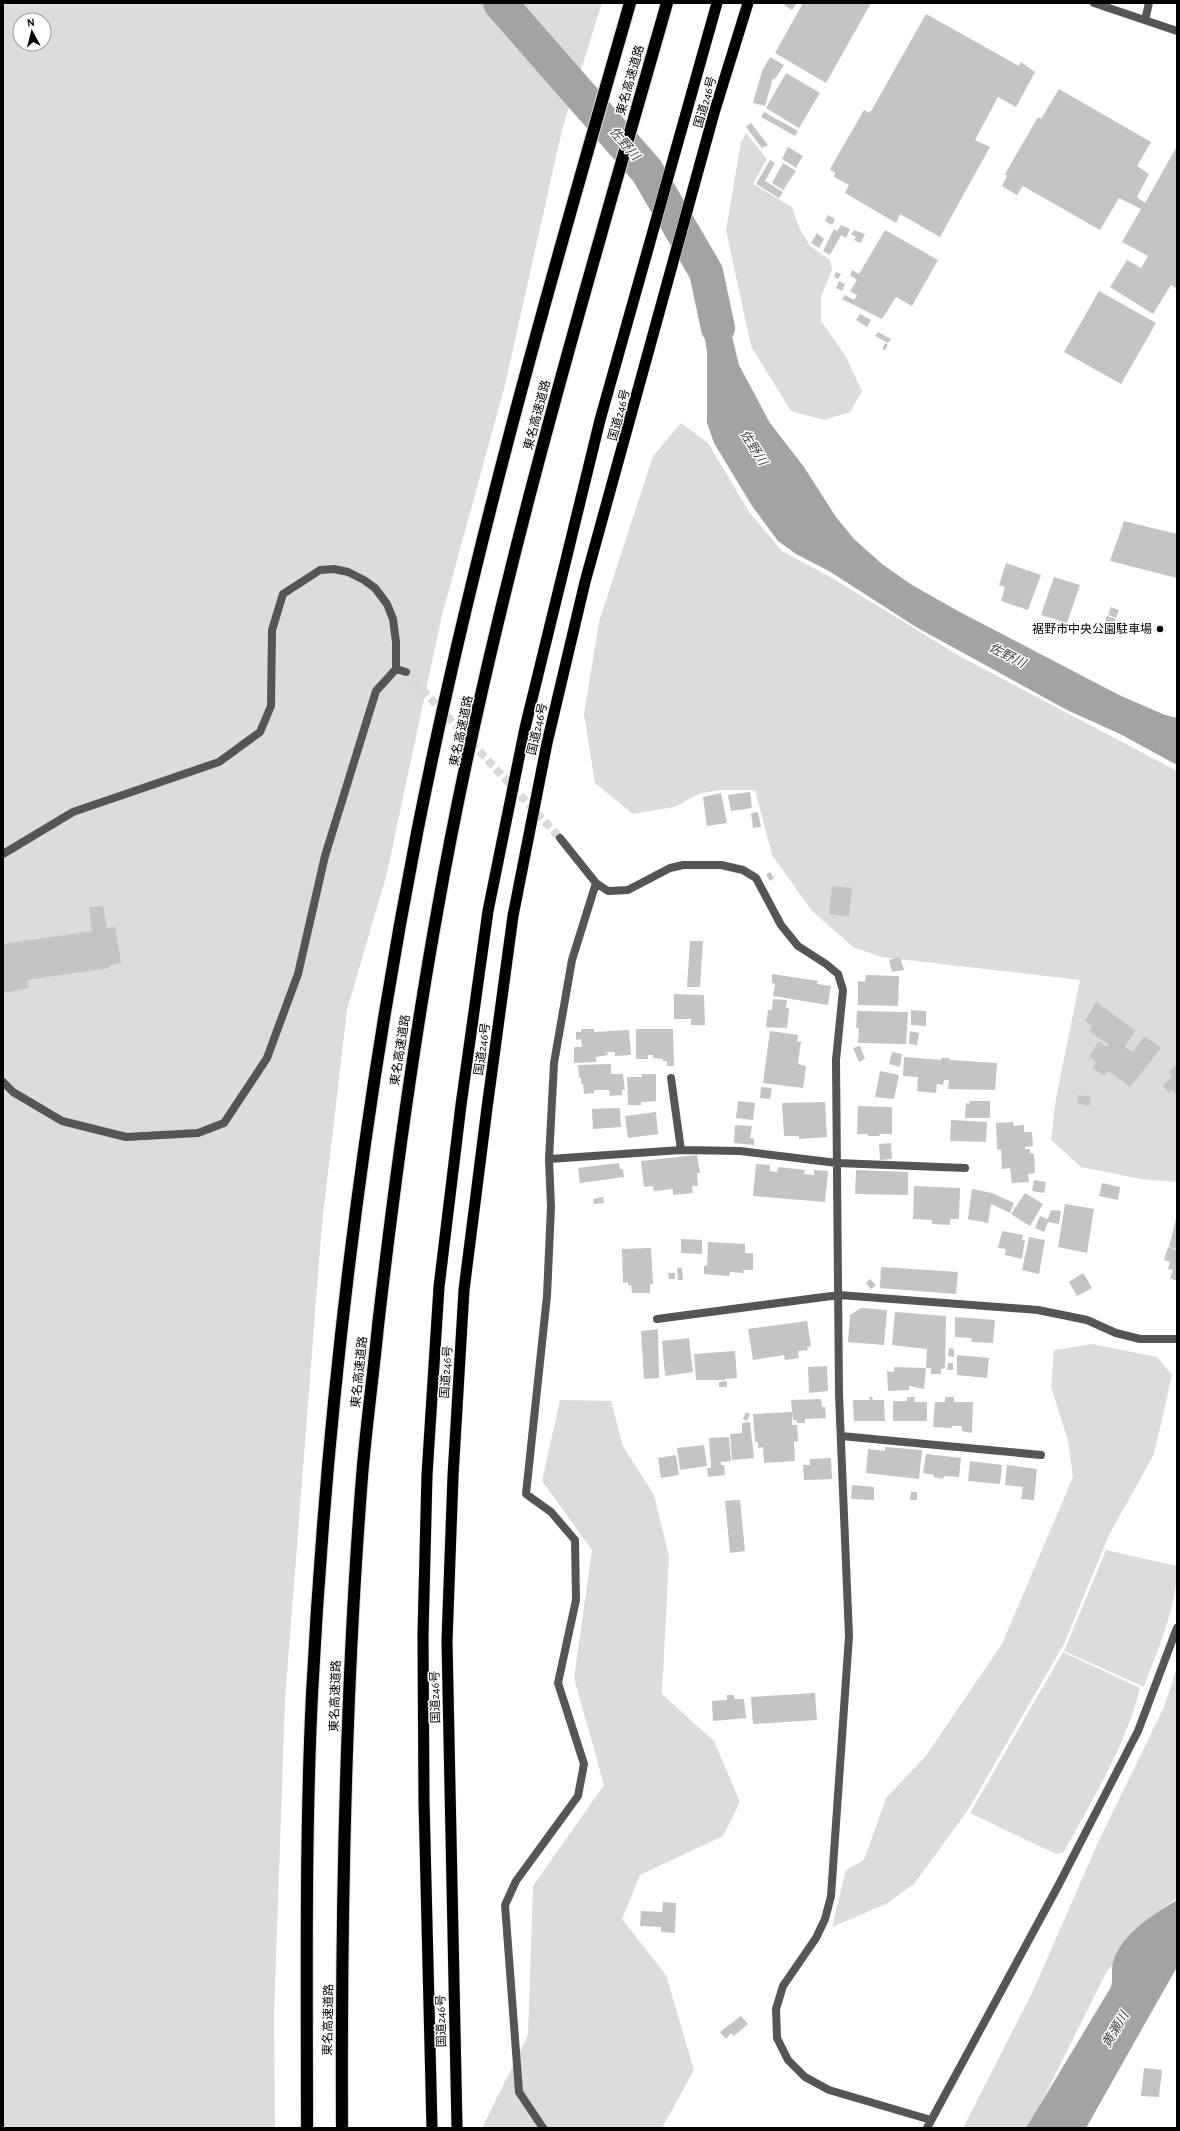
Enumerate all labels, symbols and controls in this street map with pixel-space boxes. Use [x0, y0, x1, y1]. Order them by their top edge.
north arrow [12, 12, 52, 52]
text: N [26, 17, 35, 28]
street label: 東名高速道路 [613, 43, 646, 116]
street label: 国道246号 [691, 75, 718, 129]
water label: 佐野川 [606, 124, 644, 164]
street label: 東名高速道路 [521, 378, 552, 451]
street label: 国道246号 [605, 388, 632, 442]
water label: 佐野川 [737, 427, 771, 470]
place label: 裾野市中央公園駐車場 [1032, 622, 1152, 635]
marker: 裾野市中央公園駐車場 [1155, 624, 1165, 634]
water label: 佐野川 [987, 640, 1030, 672]
street label: 東名高速道路 [447, 694, 474, 767]
street label: 国道246号 [524, 702, 549, 756]
street label: 東名高速道路 [387, 1013, 412, 1087]
street label: 国道246号 [471, 1022, 492, 1076]
street label: 東名高速道路 [348, 1335, 369, 1408]
street label: 国道246号 [437, 1345, 454, 1399]
street label: 東名高速道路 [327, 1660, 342, 1732]
street label: 国道246号 [428, 1670, 441, 1724]
street label: 東名高速道路 [320, 1984, 335, 2056]
street label: 国道246号 [434, 1994, 447, 2048]
water label: 黄瀬川 [1100, 2008, 1133, 2050]

